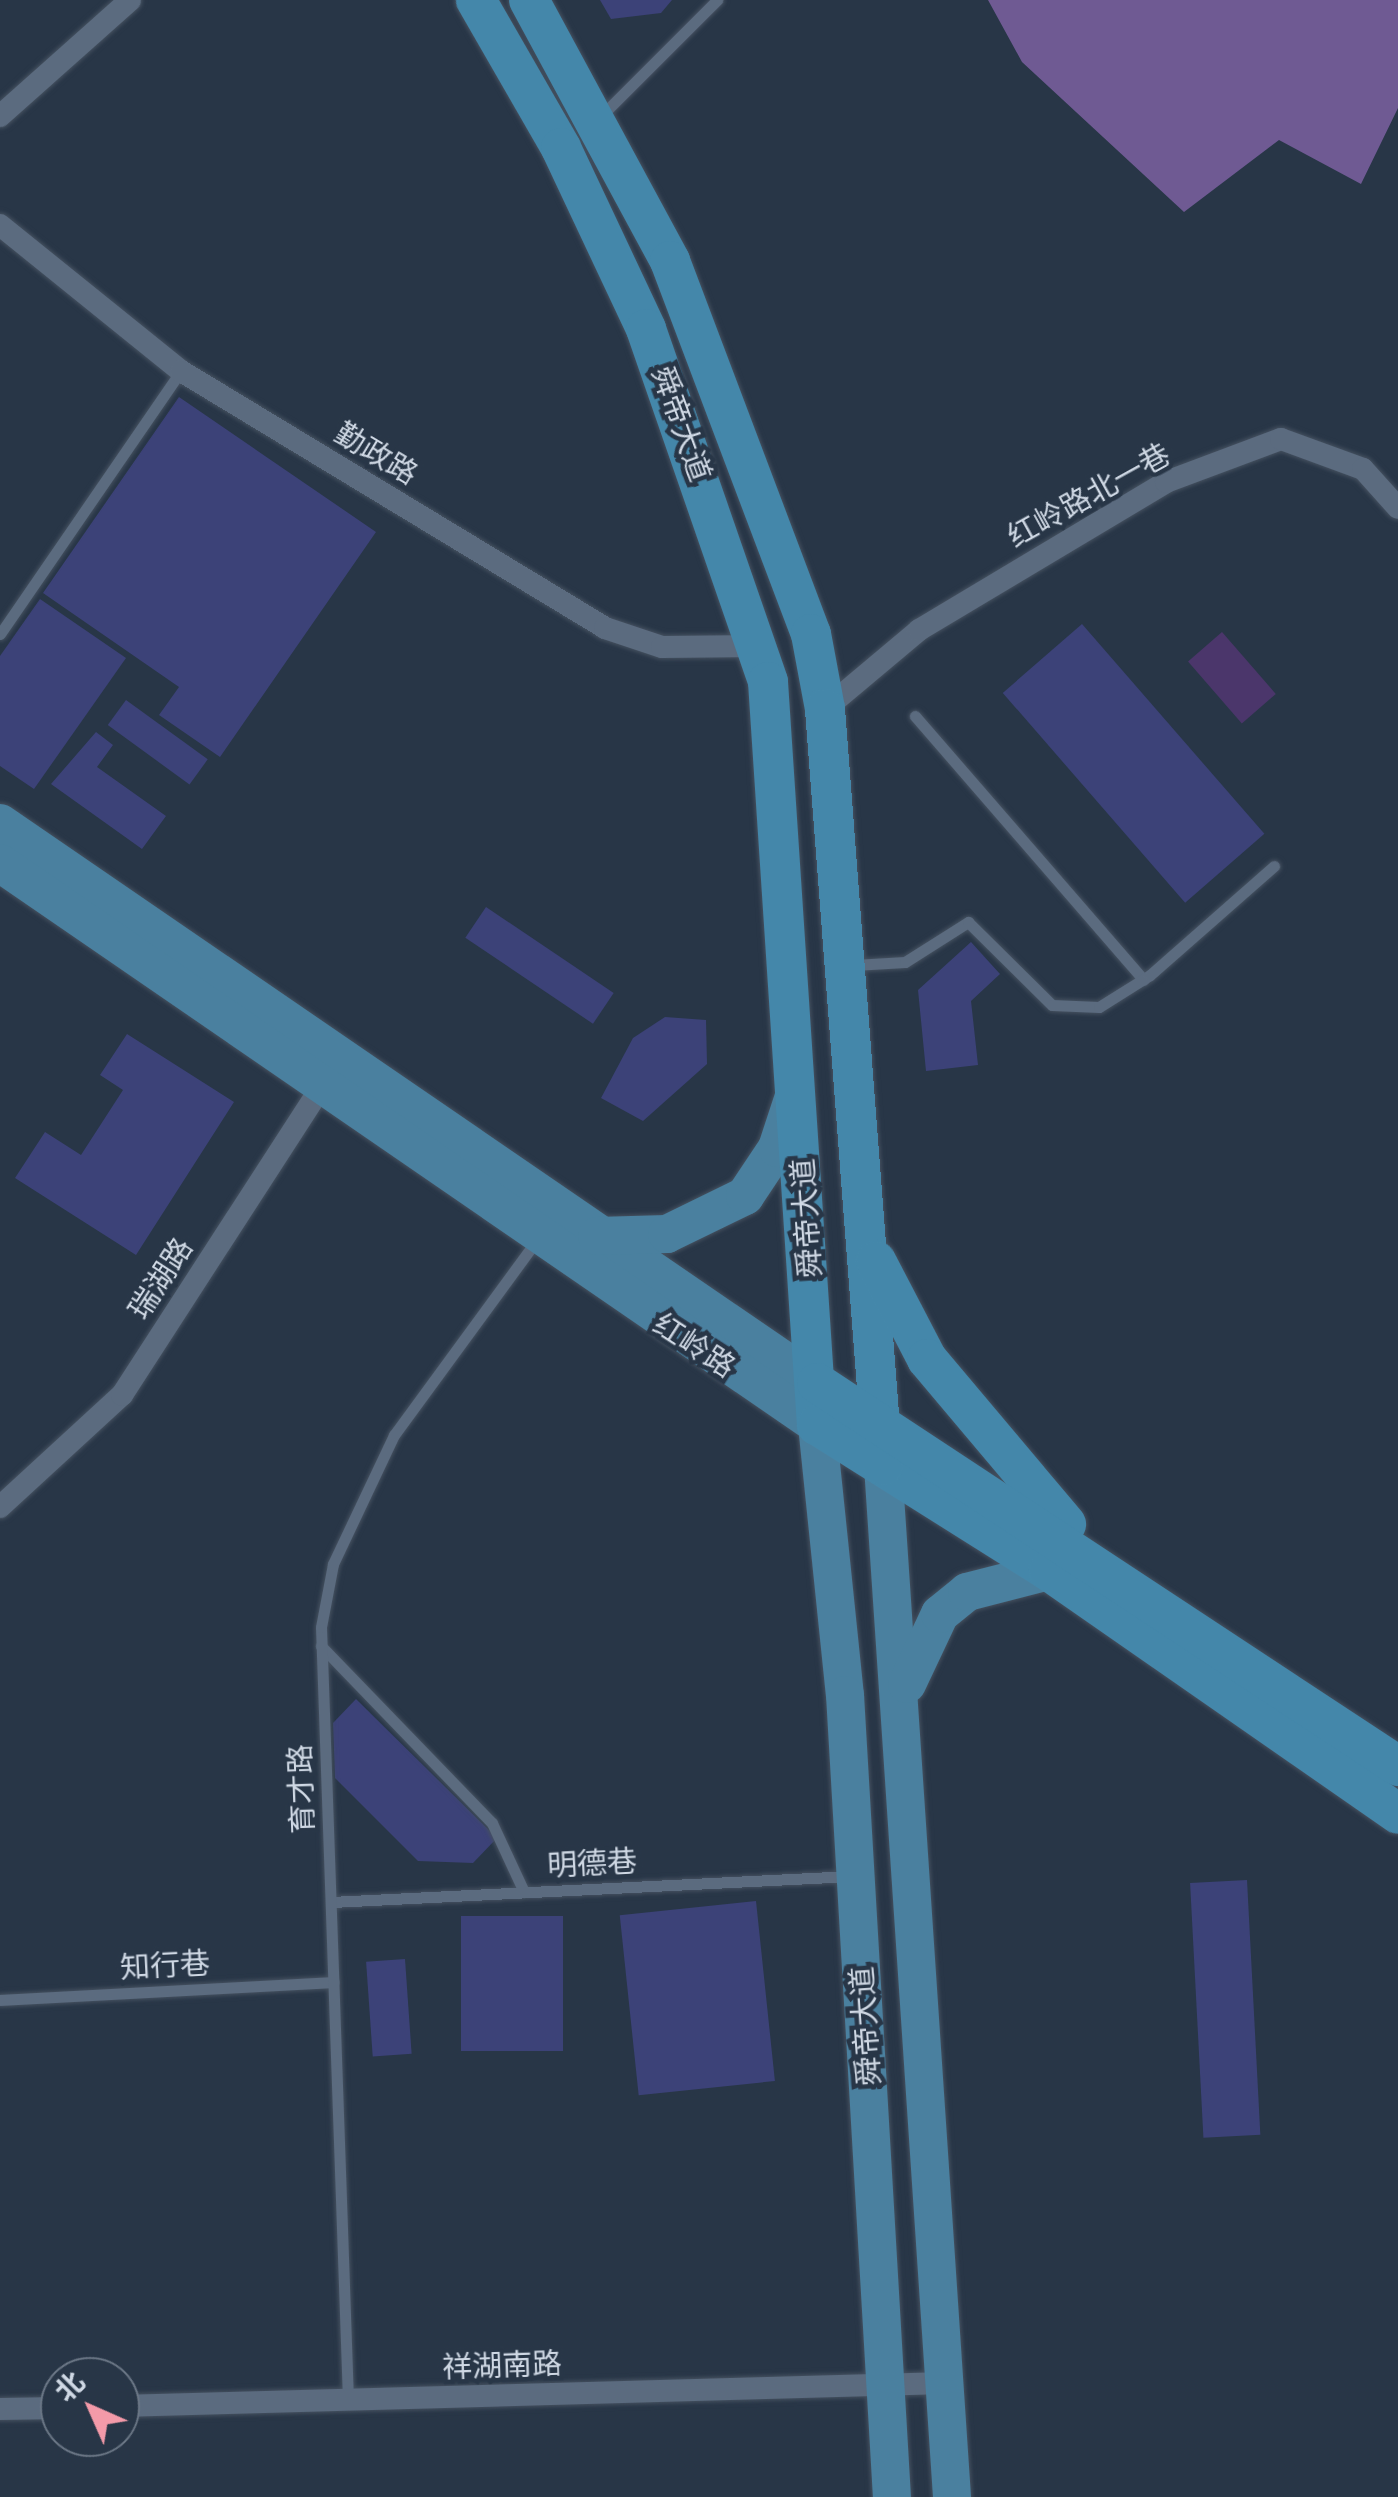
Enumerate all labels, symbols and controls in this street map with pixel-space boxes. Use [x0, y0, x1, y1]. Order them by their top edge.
street label: 舜帝大道 [644, 361, 718, 487]
street label: 勤政路 [328, 415, 424, 493]
street label: 红岭路北一巷 [1002, 437, 1176, 555]
street label: 舜帝大道 [785, 1157, 829, 1279]
street label: 瑞湖路 [121, 1231, 201, 1327]
street label: 红岭路 [646, 1306, 742, 1386]
street label: 育才路 [282, 1743, 322, 1835]
street label: 明德巷 [546, 1844, 638, 1884]
street label: 知行巷 [119, 1946, 211, 1986]
street label: 舜帝大道 [844, 1965, 888, 2087]
street label: 祥湖南路 [441, 2346, 563, 2386]
north arrow [40, 2357, 140, 2457]
text: 北 [48, 2365, 91, 2408]

